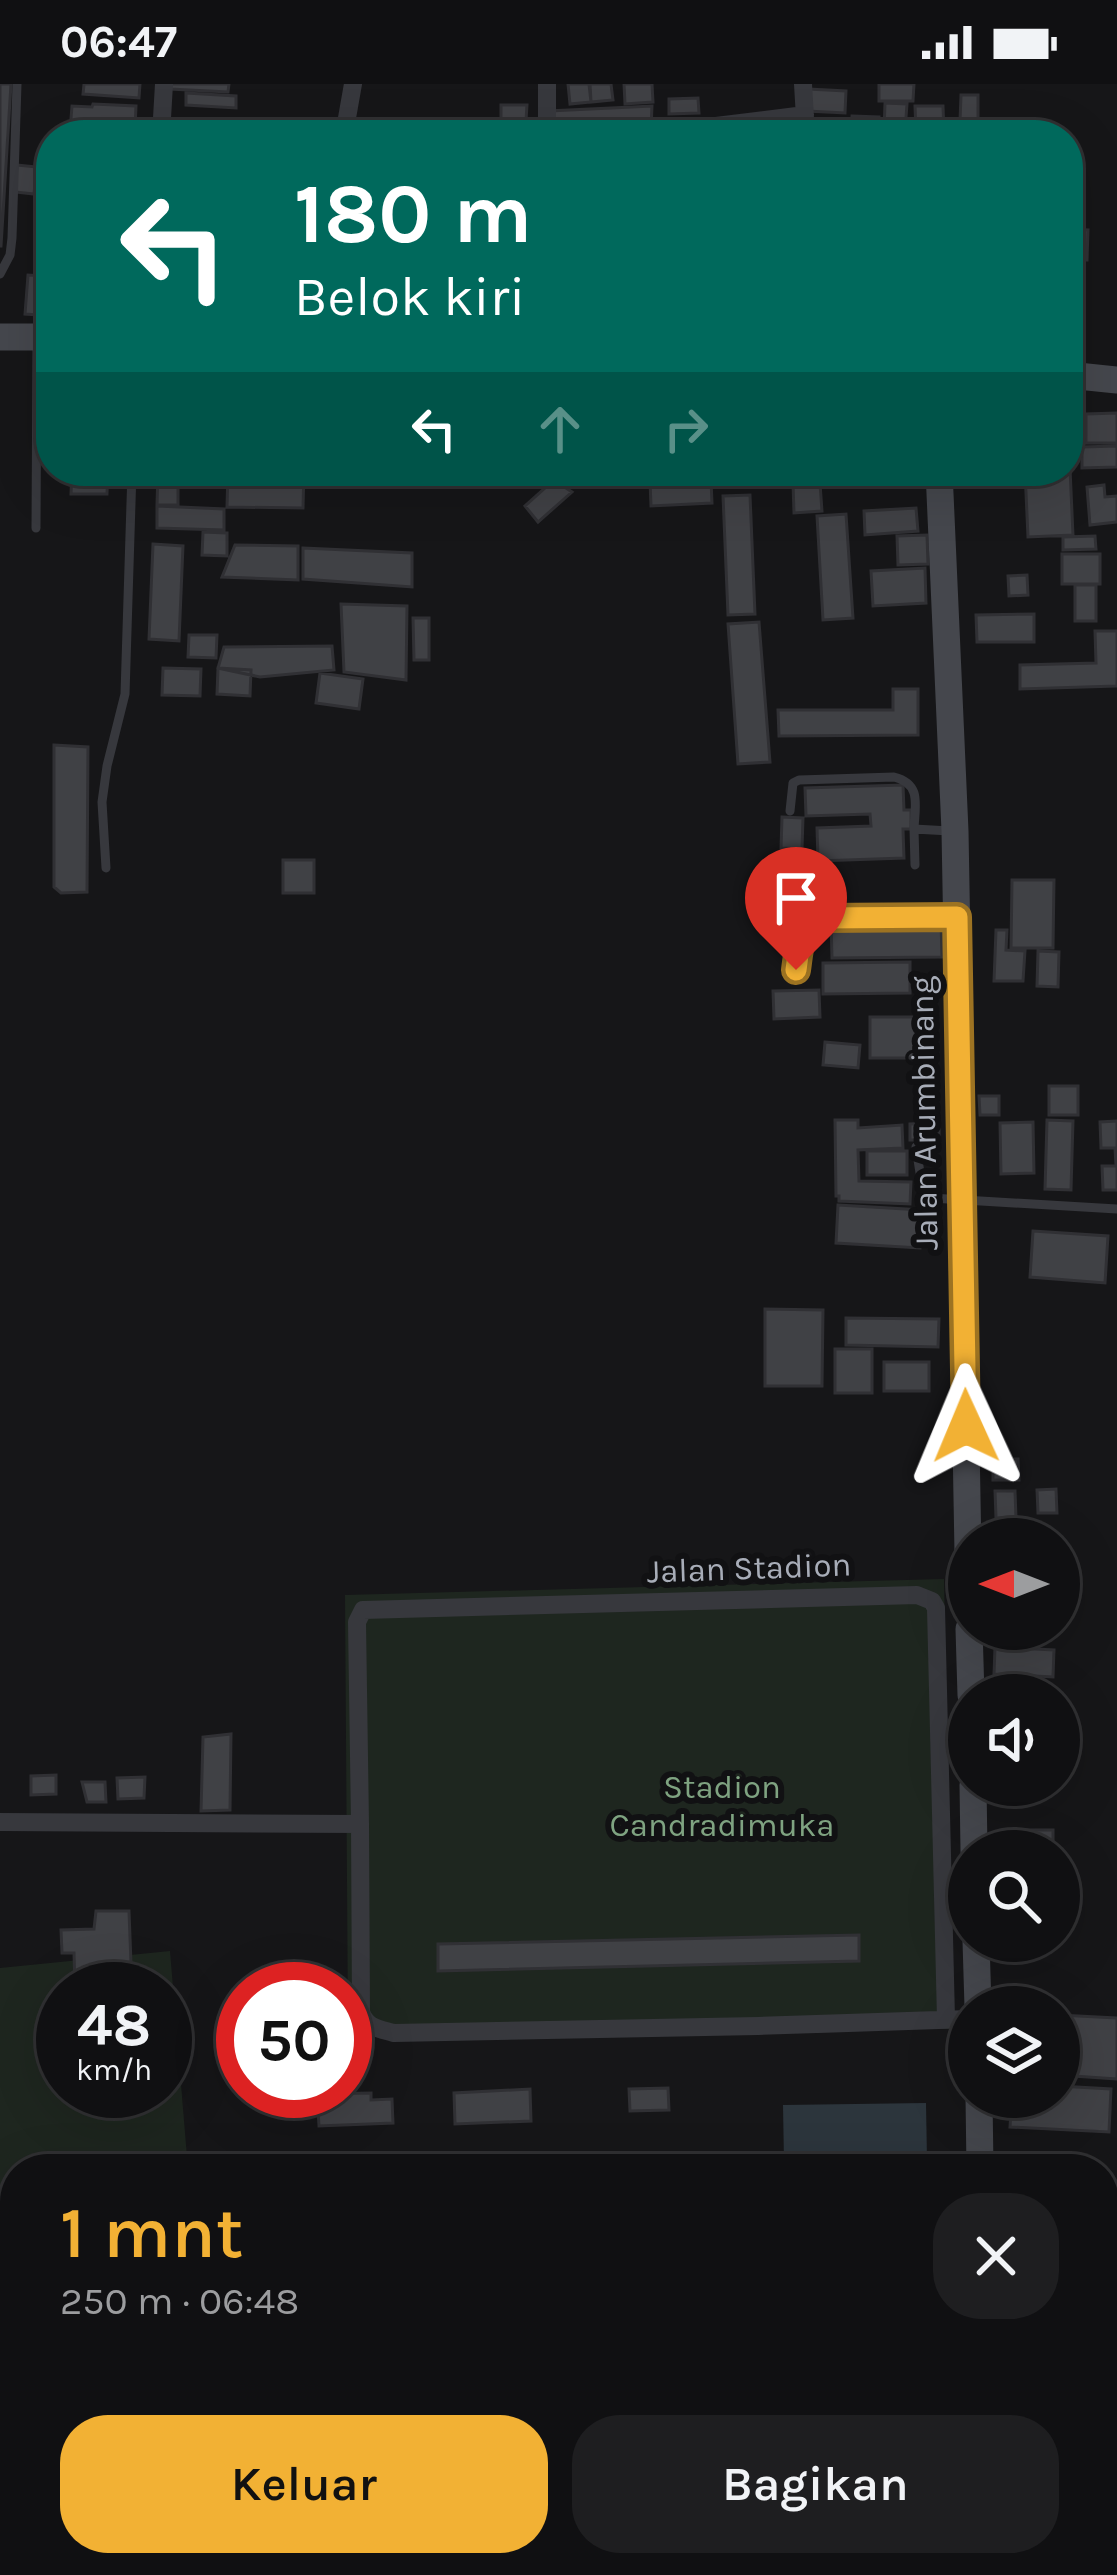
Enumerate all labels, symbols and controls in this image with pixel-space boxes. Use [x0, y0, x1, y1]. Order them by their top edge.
text: 06:47 [60, 16, 177, 68]
text: 180 m [294, 165, 532, 263]
icon: left [96, 168, 252, 324]
text: Belok kiri [294, 265, 525, 329]
icon: left [401, 396, 467, 462]
icon: ahead [527, 396, 593, 462]
icon: right [653, 396, 719, 462]
pin [745, 847, 847, 970]
icon: arrive [763, 865, 829, 931]
street label: Jalan Arumbinang [903, 975, 945, 1251]
position arrow [903, 1363, 1029, 1489]
north arrow [948, 1518, 1080, 1650]
map controls [948, 1518, 1080, 2118]
street label: Jalan Stadion [646, 1545, 852, 1591]
button: sound [948, 1674, 1080, 1806]
park label: Stadion Candradimuka [610, 1768, 834, 1844]
button: search [948, 1830, 1080, 1962]
speed limit sign: 50 [216, 1962, 372, 2118]
button: layers [948, 1986, 1080, 2118]
text: 48 [77, 1990, 151, 2060]
text: km/h [76, 2052, 152, 2088]
text: 1 mnt [60, 2191, 244, 2275]
button: close [933, 2193, 1059, 2319]
text: 250 m · 06:48 [60, 2278, 299, 2324]
button: Keluar [60, 2415, 548, 2553]
button: Bagikan [572, 2415, 1059, 2553]

